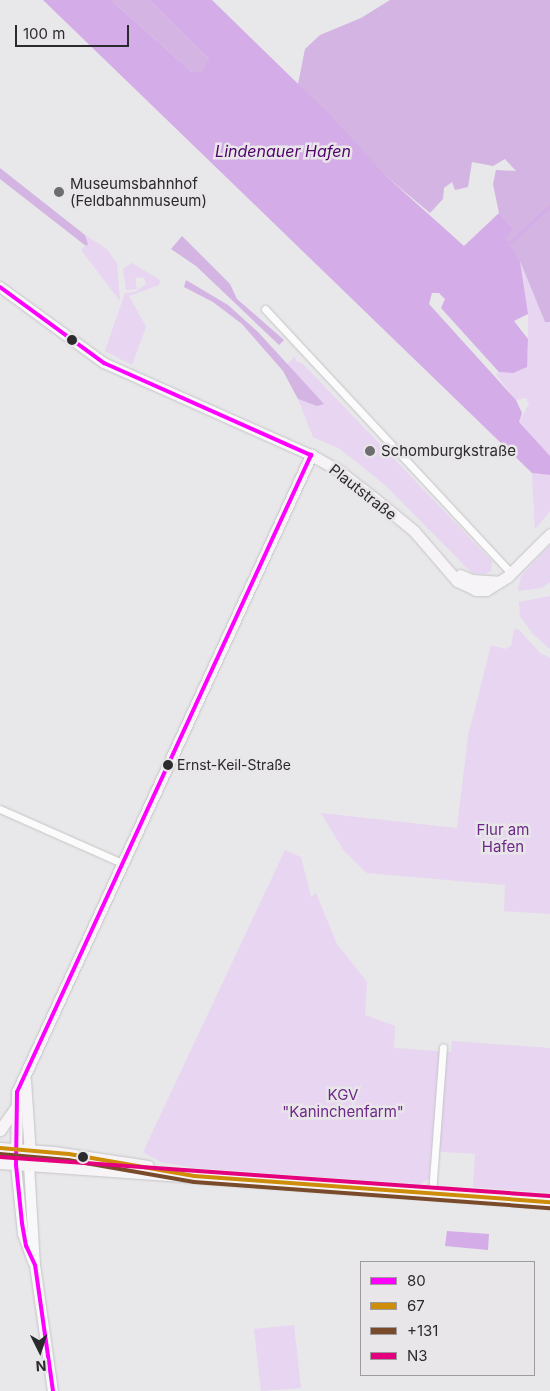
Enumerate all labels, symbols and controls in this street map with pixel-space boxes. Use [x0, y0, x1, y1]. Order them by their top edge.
scale bar [18, 15, 131, 47]
text: 100 m [23, 24, 65, 43]
water label: Lindenauer Hafen [215, 141, 351, 161]
place label: Museumsbahnhof (Feldbahnmuseum) [70, 174, 207, 209]
marker: Museumsbahnhof (Feldbahnmuseum) [52, 185, 66, 199]
unlabelled marker [67, 335, 77, 345]
place label: Schomburgkstraße [381, 442, 516, 460]
marker: Schomburgkstraße [363, 444, 377, 458]
street label: Plautstraße [326, 460, 400, 524]
place label: Ernst-Keil-Straße [177, 757, 291, 773]
marker: Ernst-Keil-Straße [163, 760, 173, 770]
park label: Flur am Hafen [477, 820, 529, 855]
park label: KGV "Kaninchenfarm" [282, 1085, 404, 1120]
unlabelled marker [78, 1152, 88, 1162]
legend [360, 1261, 535, 1376]
text: 80 [407, 1271, 426, 1290]
text: 67 [407, 1296, 425, 1315]
text: +131 [407, 1321, 438, 1340]
north arrow [15, 1326, 65, 1376]
text: N3 [407, 1346, 428, 1365]
text: N [35, 1358, 47, 1375]

